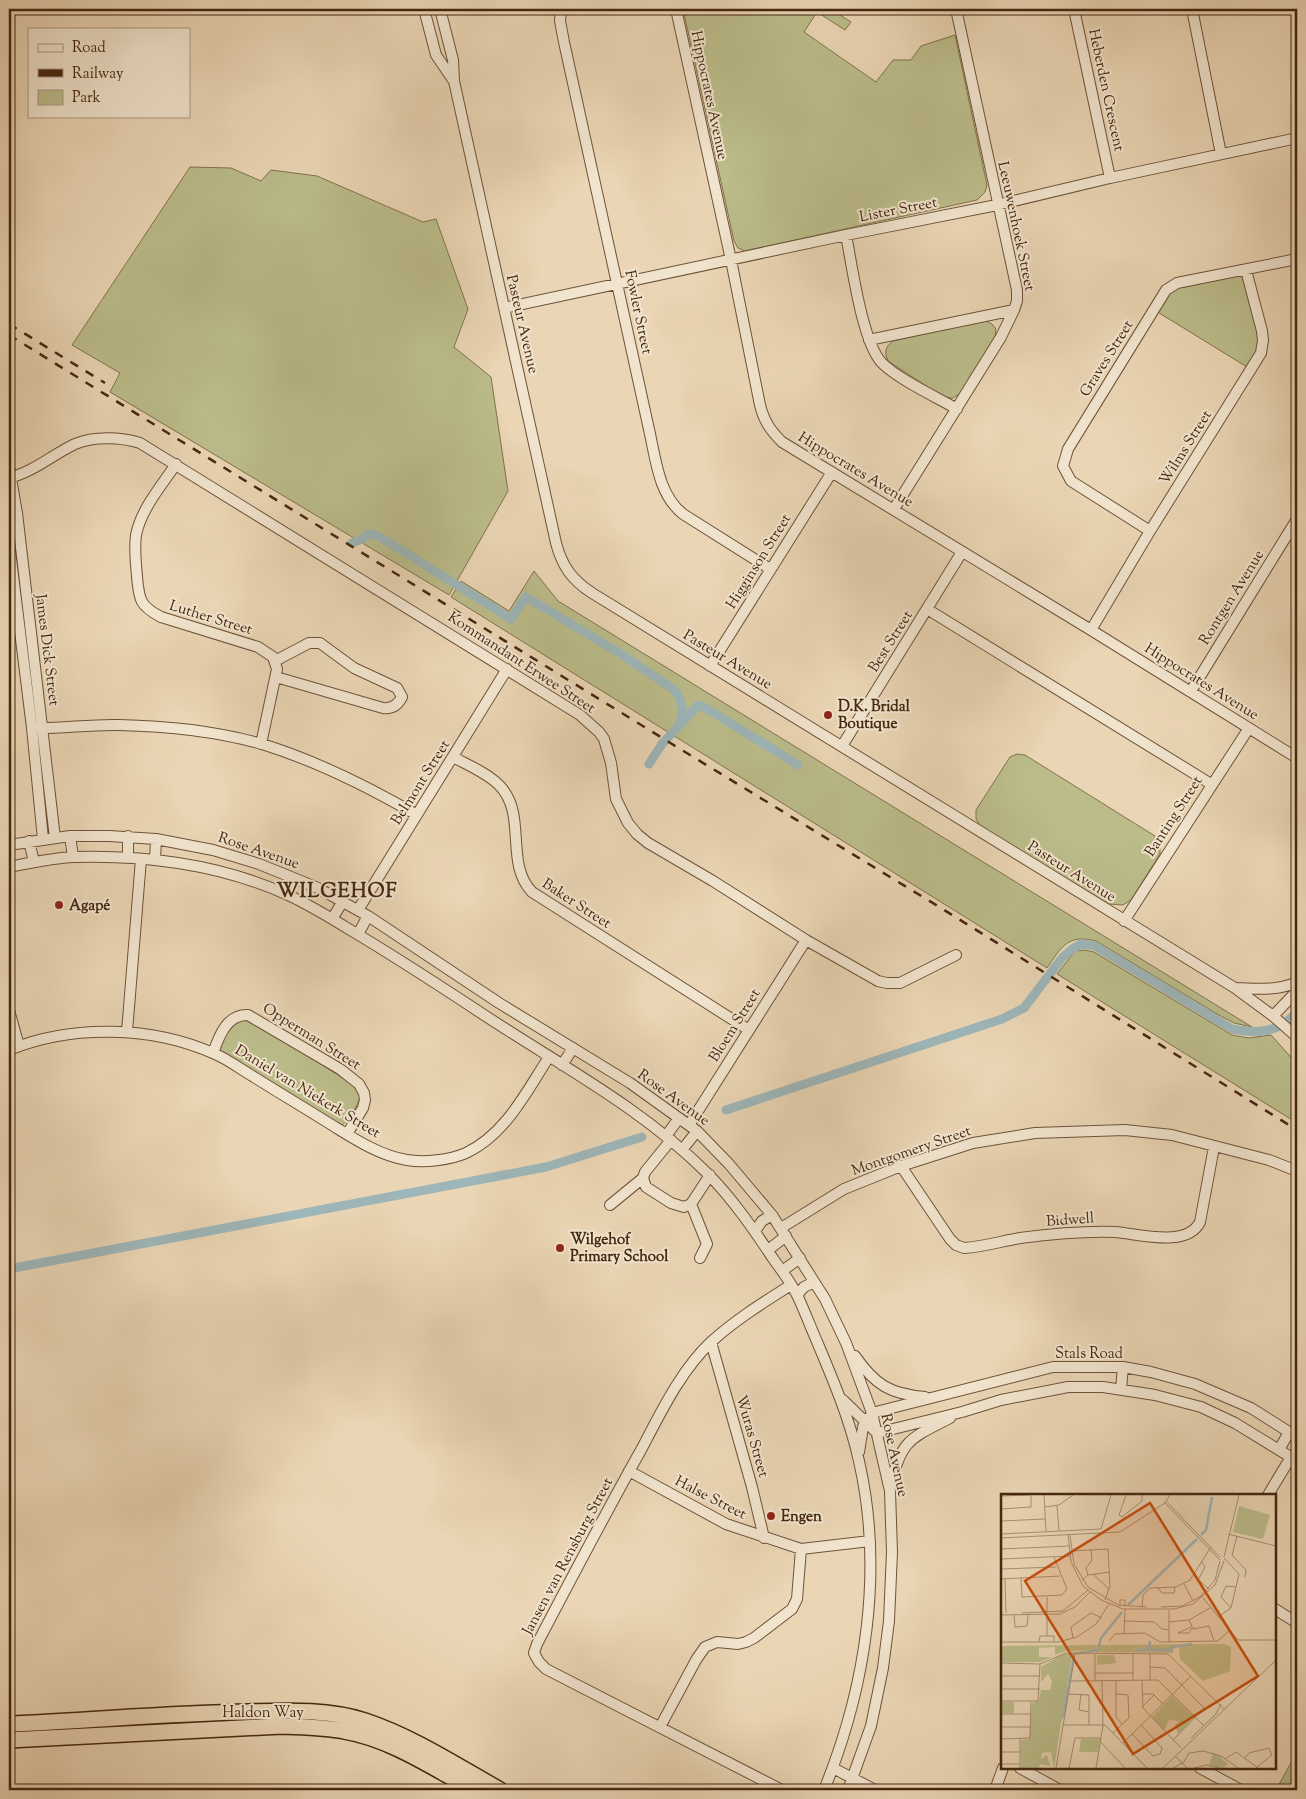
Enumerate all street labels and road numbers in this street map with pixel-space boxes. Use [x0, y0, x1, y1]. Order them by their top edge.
street label: Heberden Crescent [1082, 27, 1129, 154]
street label: Hippocrates Avenue [685, 29, 732, 162]
street label: Leeuwenhoek Street [992, 159, 1040, 293]
street label: Lister Street [858, 193, 939, 228]
street label: Fowler Street [618, 268, 657, 356]
street label: Pasteur Avenue [500, 273, 543, 376]
street label: Graves Street [1075, 316, 1139, 401]
street label: Wilms Street [1155, 406, 1218, 489]
street label: Hippocrates Avenue [794, 427, 917, 513]
street label: Higginson Street [722, 510, 797, 613]
street label: Rontgen Avenue [1195, 546, 1270, 649]
street label: James Dick Street [29, 592, 64, 707]
street label: Luther Street [166, 596, 255, 641]
street label: Kommandant Erwee Street [443, 607, 599, 719]
street label: Best Street [864, 607, 919, 677]
street label: Pasteur Avenue [679, 625, 776, 695]
street label: Hippocrates Avenue [1140, 639, 1262, 726]
street label: Belmont Street [387, 736, 456, 829]
street label: Banting Street [1140, 772, 1208, 861]
street label: Rose Avenue [215, 828, 302, 875]
street label: Pasteur Avenue [1023, 837, 1119, 908]
street label: Baker Street [537, 874, 615, 935]
street label: Bloem Street [704, 985, 766, 1067]
street label: Opperman Street [258, 999, 364, 1076]
street label: Daniel van Niekerk Street [230, 1040, 384, 1144]
street label: Rose Avenue [633, 1065, 714, 1132]
street label: Montgomery Street [849, 1121, 974, 1182]
street label: Bidwell [1045, 1208, 1095, 1233]
street label: Stals Road [1055, 1344, 1124, 1365]
street label: Wuras Street [730, 1393, 773, 1480]
street label: Rose Avenue [874, 1412, 913, 1499]
street label: Halse Street [671, 1471, 750, 1525]
street label: Jansen van Rensburg Street [517, 1474, 619, 1640]
street label: Haldon Way [222, 1703, 304, 1724]

